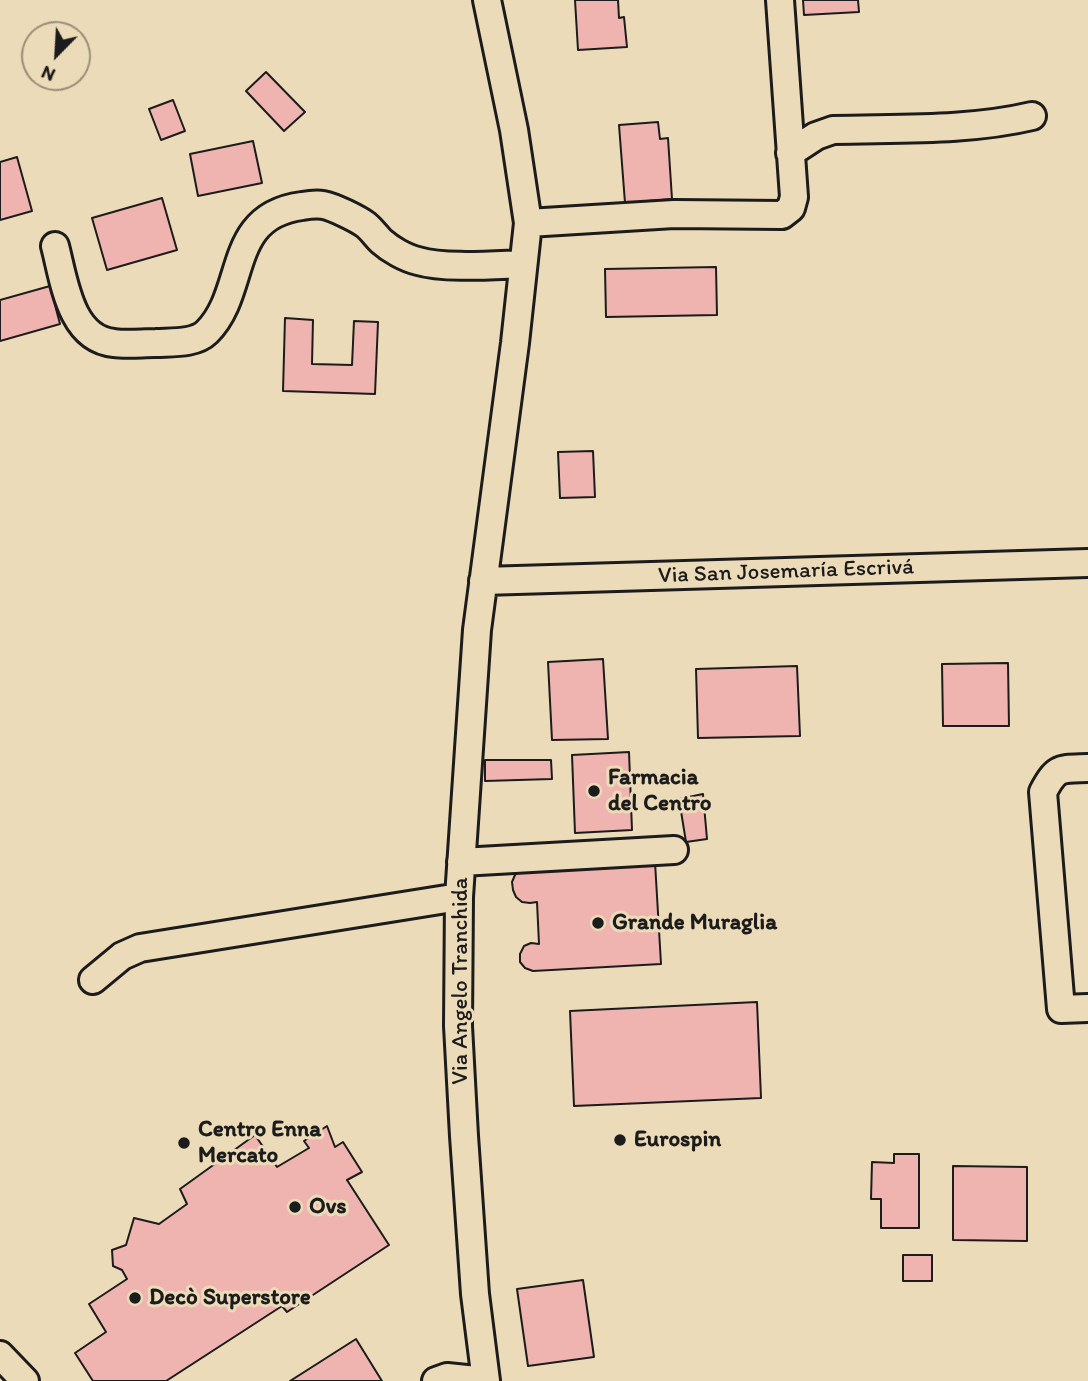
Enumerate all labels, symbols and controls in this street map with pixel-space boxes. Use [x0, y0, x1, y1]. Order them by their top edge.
north arrow [21, 21, 91, 91]
text: N [38, 61, 59, 87]
street label: Via San Josemaría Escrivá [657, 554, 915, 590]
place label: Farmacia del Centro [608, 764, 711, 818]
marker: Farmacia del Centro [586, 783, 602, 799]
street label: Via Angelo Tranchida [447, 877, 475, 1085]
place label: Grande Muraglia [612, 909, 777, 937]
marker: Grande Muraglia [590, 915, 606, 931]
place label: Centro Enna Mercato [198, 1116, 321, 1170]
place label: Eurospin [634, 1126, 721, 1154]
marker: Eurospin [612, 1132, 628, 1148]
marker: Centro Enna Mercato [176, 1135, 192, 1151]
place label: Ovs [309, 1193, 347, 1221]
marker: Ovs [287, 1199, 303, 1215]
place label: Decò Superstore [149, 1284, 311, 1312]
marker: Decò Superstore [127, 1290, 143, 1306]

